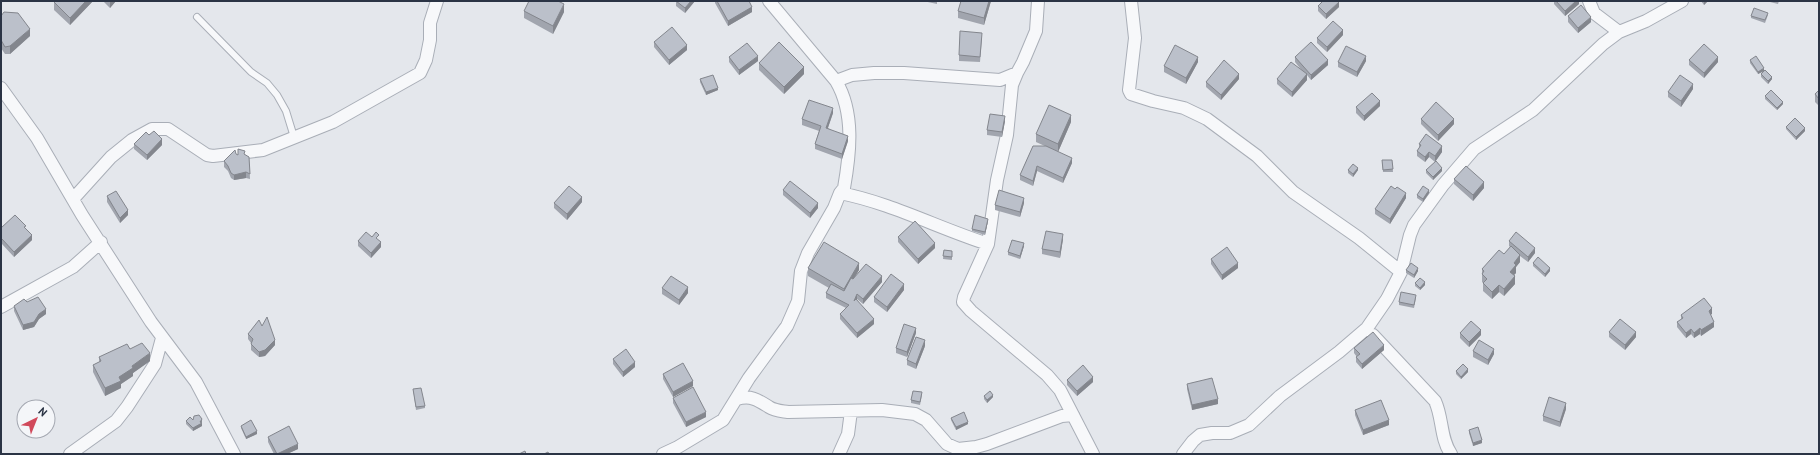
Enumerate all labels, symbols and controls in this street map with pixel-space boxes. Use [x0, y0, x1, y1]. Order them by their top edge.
north arrow [16, 399, 56, 439]
text: N [35, 404, 50, 419]

